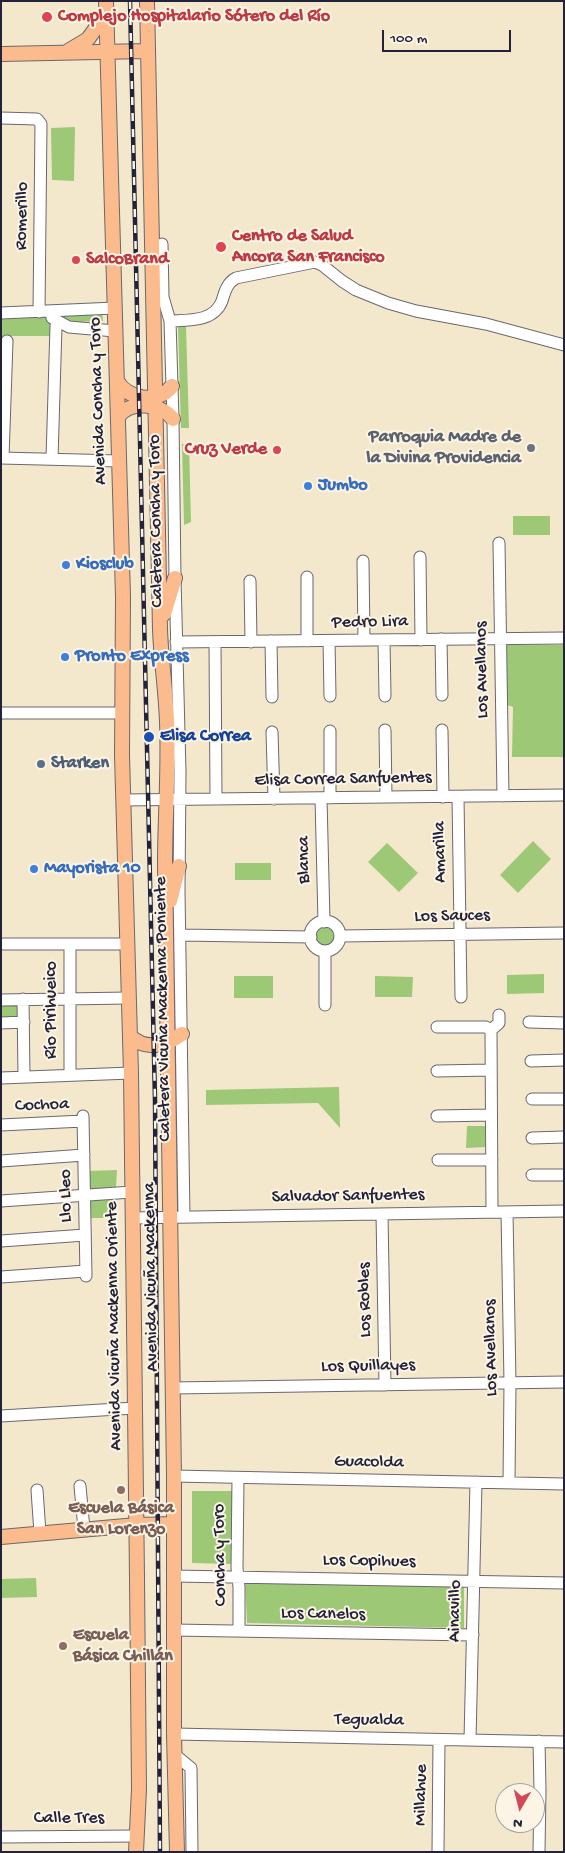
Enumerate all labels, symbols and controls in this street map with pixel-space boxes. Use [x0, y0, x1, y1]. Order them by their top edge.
place label: Complejo Hospitalario Sótero del Río [58, 6, 330, 28]
marker: Complejo Hospitalario Sótero del Río [40, 10, 54, 24]
scale bar [385, 20, 514, 52]
text: 100 m [390, 30, 427, 48]
street label: Romerillo [12, 182, 34, 250]
place label: Centro de Salud Ancora San Francisco [232, 226, 385, 268]
marker: Centro de Salud Ancora San Francisco [214, 240, 228, 254]
place label: SalcoBrand [86, 249, 168, 271]
marker: SalcoBrand [70, 254, 82, 266]
street label: Avenida Concha y Toro [85, 317, 113, 485]
place label: Parroquia Madre de la Divina Providencia [367, 427, 521, 469]
street label: Caletera Concha y Toro [145, 434, 169, 608]
place label: Cruz Verde [185, 439, 267, 461]
marker: Parroquia Madre de la Divina Providencia [525, 442, 537, 454]
marker: Cruz Verde [271, 444, 283, 456]
place label: Jumbo [318, 475, 368, 497]
marker: Jumbo [302, 480, 314, 492]
place label: Kiosclub [76, 554, 134, 576]
marker: Kiosclub [60, 559, 72, 571]
street label: Pedro Lira [332, 612, 408, 634]
street label: Los Avellanos [471, 621, 495, 719]
place label: Pronto Express [75, 646, 189, 668]
marker: Pronto Express [59, 651, 71, 663]
place label: Elisa Correa [160, 726, 251, 748]
marker: Elisa Correa [142, 730, 156, 744]
place label: Starken [51, 753, 109, 775]
marker: Starken [35, 758, 47, 770]
street label: Elisa Correa Sanfuentes [254, 768, 432, 792]
street label: Amarilla [430, 821, 452, 883]
street label: Blanca [294, 836, 316, 884]
place label: Mayorista 10 [44, 858, 141, 880]
marker: Mayorista 10 [28, 863, 40, 875]
street label: Caletera Vicuña Mackenna Poniente [151, 876, 177, 1142]
street label: Los Sauces [414, 906, 490, 928]
street label: Río Pirihueico [41, 961, 63, 1059]
street label: Cochoa [15, 1094, 69, 1118]
street label: Llo Lleo [56, 1169, 78, 1223]
street label: Avenida Vicuña Mackenna [140, 1182, 164, 1372]
street label: Salvador Sanfuentes [271, 1185, 425, 1209]
street label: Avenida Vicuña Mackenna Oriente [102, 1201, 128, 1451]
street label: Los Robles [355, 1262, 377, 1338]
street label: Los Avellanos [480, 1299, 504, 1397]
street label: Los Quillayes [321, 1355, 415, 1379]
street label: Guacolda [334, 1452, 404, 1474]
marker: Escuela Básica San Lorenzo [115, 1484, 127, 1496]
place label: Escuela Básica San Lorenzo [68, 1498, 174, 1540]
street label: Concha y Toro [209, 1503, 233, 1607]
street label: Los Copihues [322, 1550, 416, 1574]
street label: Ainavillo [445, 1580, 467, 1642]
street label: Los Canelos [281, 1603, 365, 1627]
place label: Escuela Básica Chillán [73, 1625, 173, 1668]
marker: Escuela Básica Chillán [57, 1640, 69, 1652]
street label: Tegualda [334, 1710, 404, 1732]
street label: Millahue [411, 1764, 433, 1826]
north arrow [495, 1783, 545, 1833]
street label: Calle Tres [34, 1808, 104, 1830]
text: N [512, 1813, 524, 1831]

